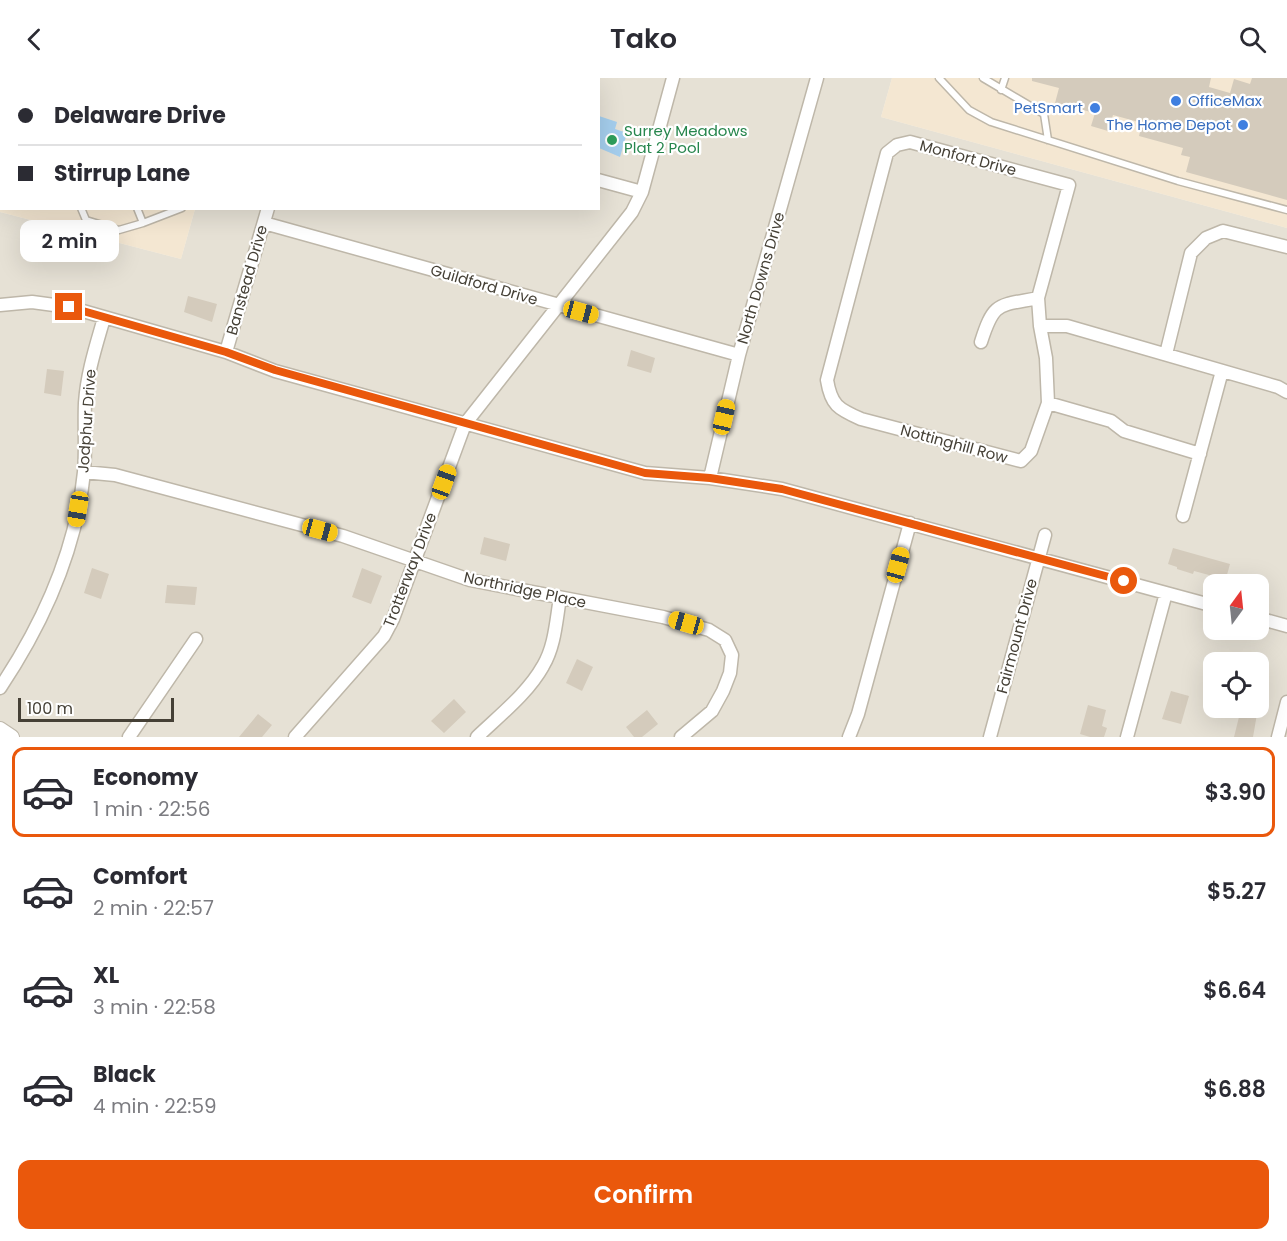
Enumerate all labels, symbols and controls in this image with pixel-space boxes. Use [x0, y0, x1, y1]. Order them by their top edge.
text: Tako [610, 20, 677, 57]
icon: back [18, 23, 51, 56]
icon: search [1236, 23, 1269, 56]
place label: OfficeMax [1188, 90, 1262, 111]
marker: OfficeMax [1169, 94, 1183, 108]
place label: PetSmart [1014, 97, 1083, 118]
text: Delaware Drive [54, 100, 226, 131]
marker: PetSmart [1088, 101, 1102, 115]
place label: The Home Depot [1106, 114, 1231, 135]
marker: The Home Depot [1236, 118, 1250, 132]
place label: Surrey Meadows Plat 2 Pool [624, 120, 748, 158]
marker: Surrey Meadows Plat 2 Pool [605, 133, 619, 147]
street label: Monfort Drive [917, 135, 1019, 181]
text: Stirrup Lane [54, 158, 190, 189]
street label: North Downs Drive [732, 209, 789, 346]
callout: 2 min [20, 220, 118, 262]
street label: Banstead Drive [221, 222, 272, 337]
text: 2 min [42, 227, 97, 255]
street label: Guildford Drive [428, 259, 540, 310]
route end [55, 293, 82, 320]
car [561, 299, 601, 325]
street label: Jodphur Drive [72, 368, 101, 474]
car [711, 397, 737, 437]
street label: Nottinghill Row [898, 419, 1011, 468]
car [429, 462, 459, 502]
car [66, 490, 90, 528]
street label: Trotterway Drive [378, 509, 441, 630]
car [300, 517, 340, 543]
car [885, 545, 911, 585]
street label: Northridge Place [462, 566, 588, 613]
route start [1110, 567, 1137, 594]
north arrow [1203, 574, 1269, 640]
map controls [1203, 574, 1269, 718]
street label: Fairmount Drive [991, 576, 1042, 696]
car [666, 609, 706, 637]
button: locate [1203, 652, 1269, 718]
scale bar [18, 695, 174, 722]
text: 100 m [27, 697, 73, 720]
text: Economy [93, 762, 198, 793]
icon: car [21, 765, 75, 819]
text: $3.90 [1205, 777, 1266, 808]
text: 1 min · 22:56 [93, 795, 211, 823]
text: Comfort [93, 861, 187, 892]
icon: car [21, 864, 75, 918]
text: $5.27 [1207, 876, 1266, 907]
text: 2 min · 22:57 [93, 894, 214, 922]
text: XL [93, 960, 119, 991]
icon: car [21, 963, 75, 1017]
text: $6.64 [1203, 975, 1266, 1006]
text: 3 min · 22:58 [93, 993, 216, 1021]
text: Black [93, 1059, 156, 1090]
icon: car [21, 1062, 75, 1116]
text: $6.88 [1204, 1074, 1266, 1105]
text: 4 min · 22:59 [93, 1092, 217, 1120]
button: Confirm [18, 1160, 1269, 1229]

